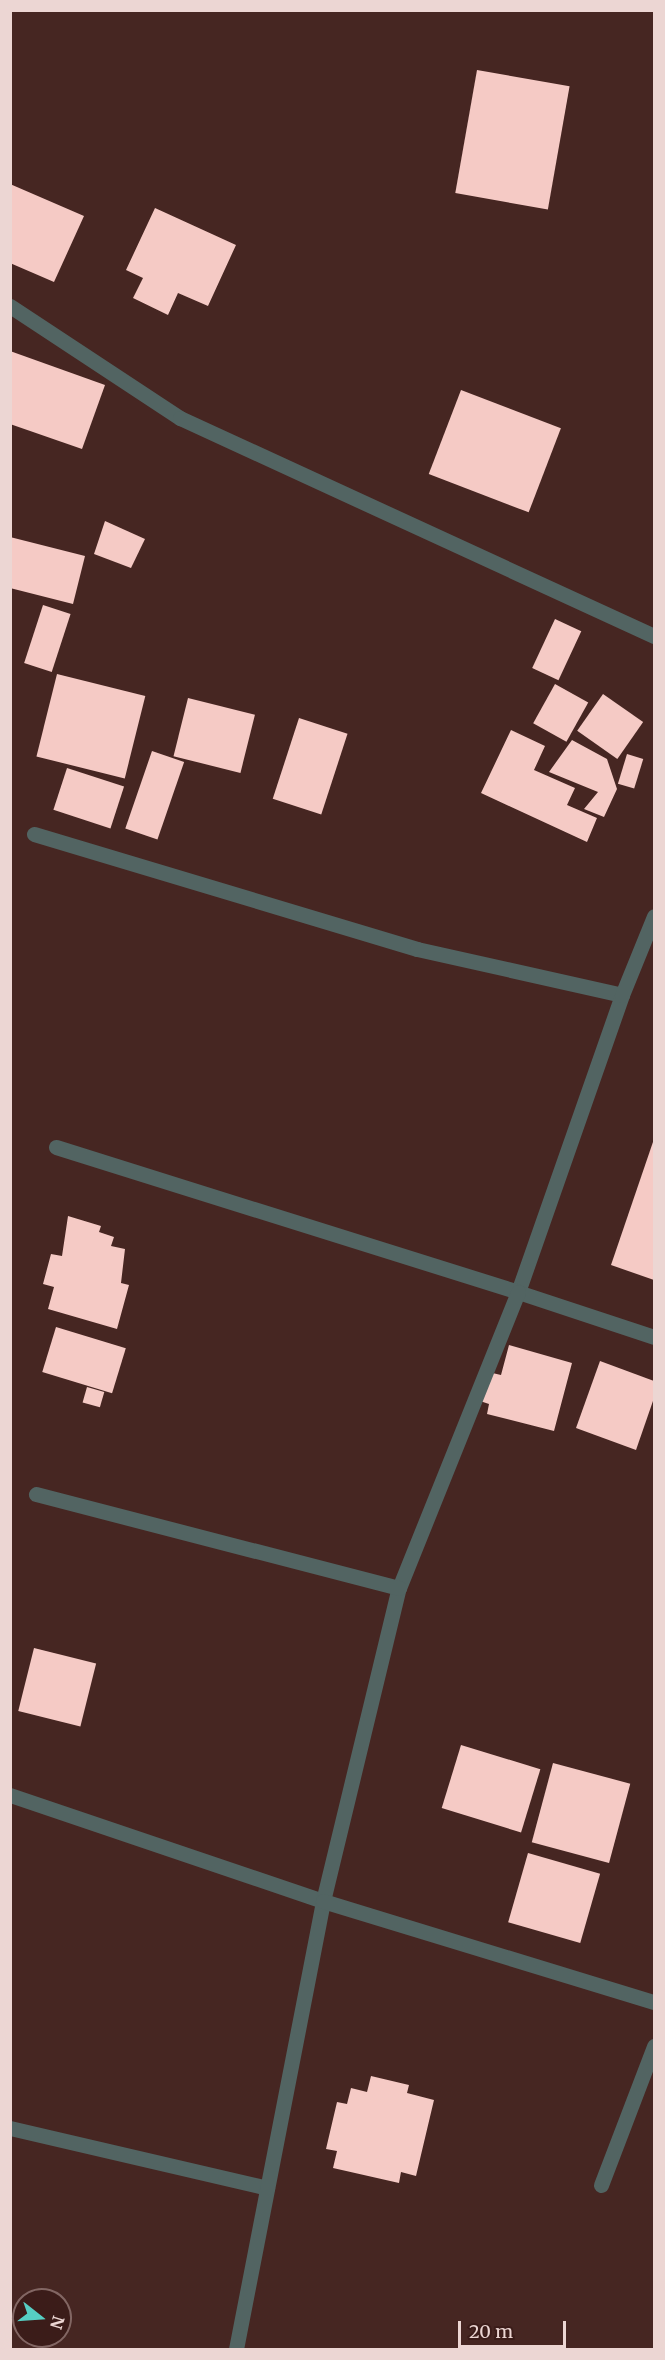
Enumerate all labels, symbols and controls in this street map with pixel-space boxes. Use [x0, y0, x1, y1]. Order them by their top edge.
north arrow [12, 2288, 72, 2348]
scale bar [461, 2309, 569, 2347]
text: N [46, 2314, 69, 2332]
text: 20 m [469, 2320, 513, 2343]

